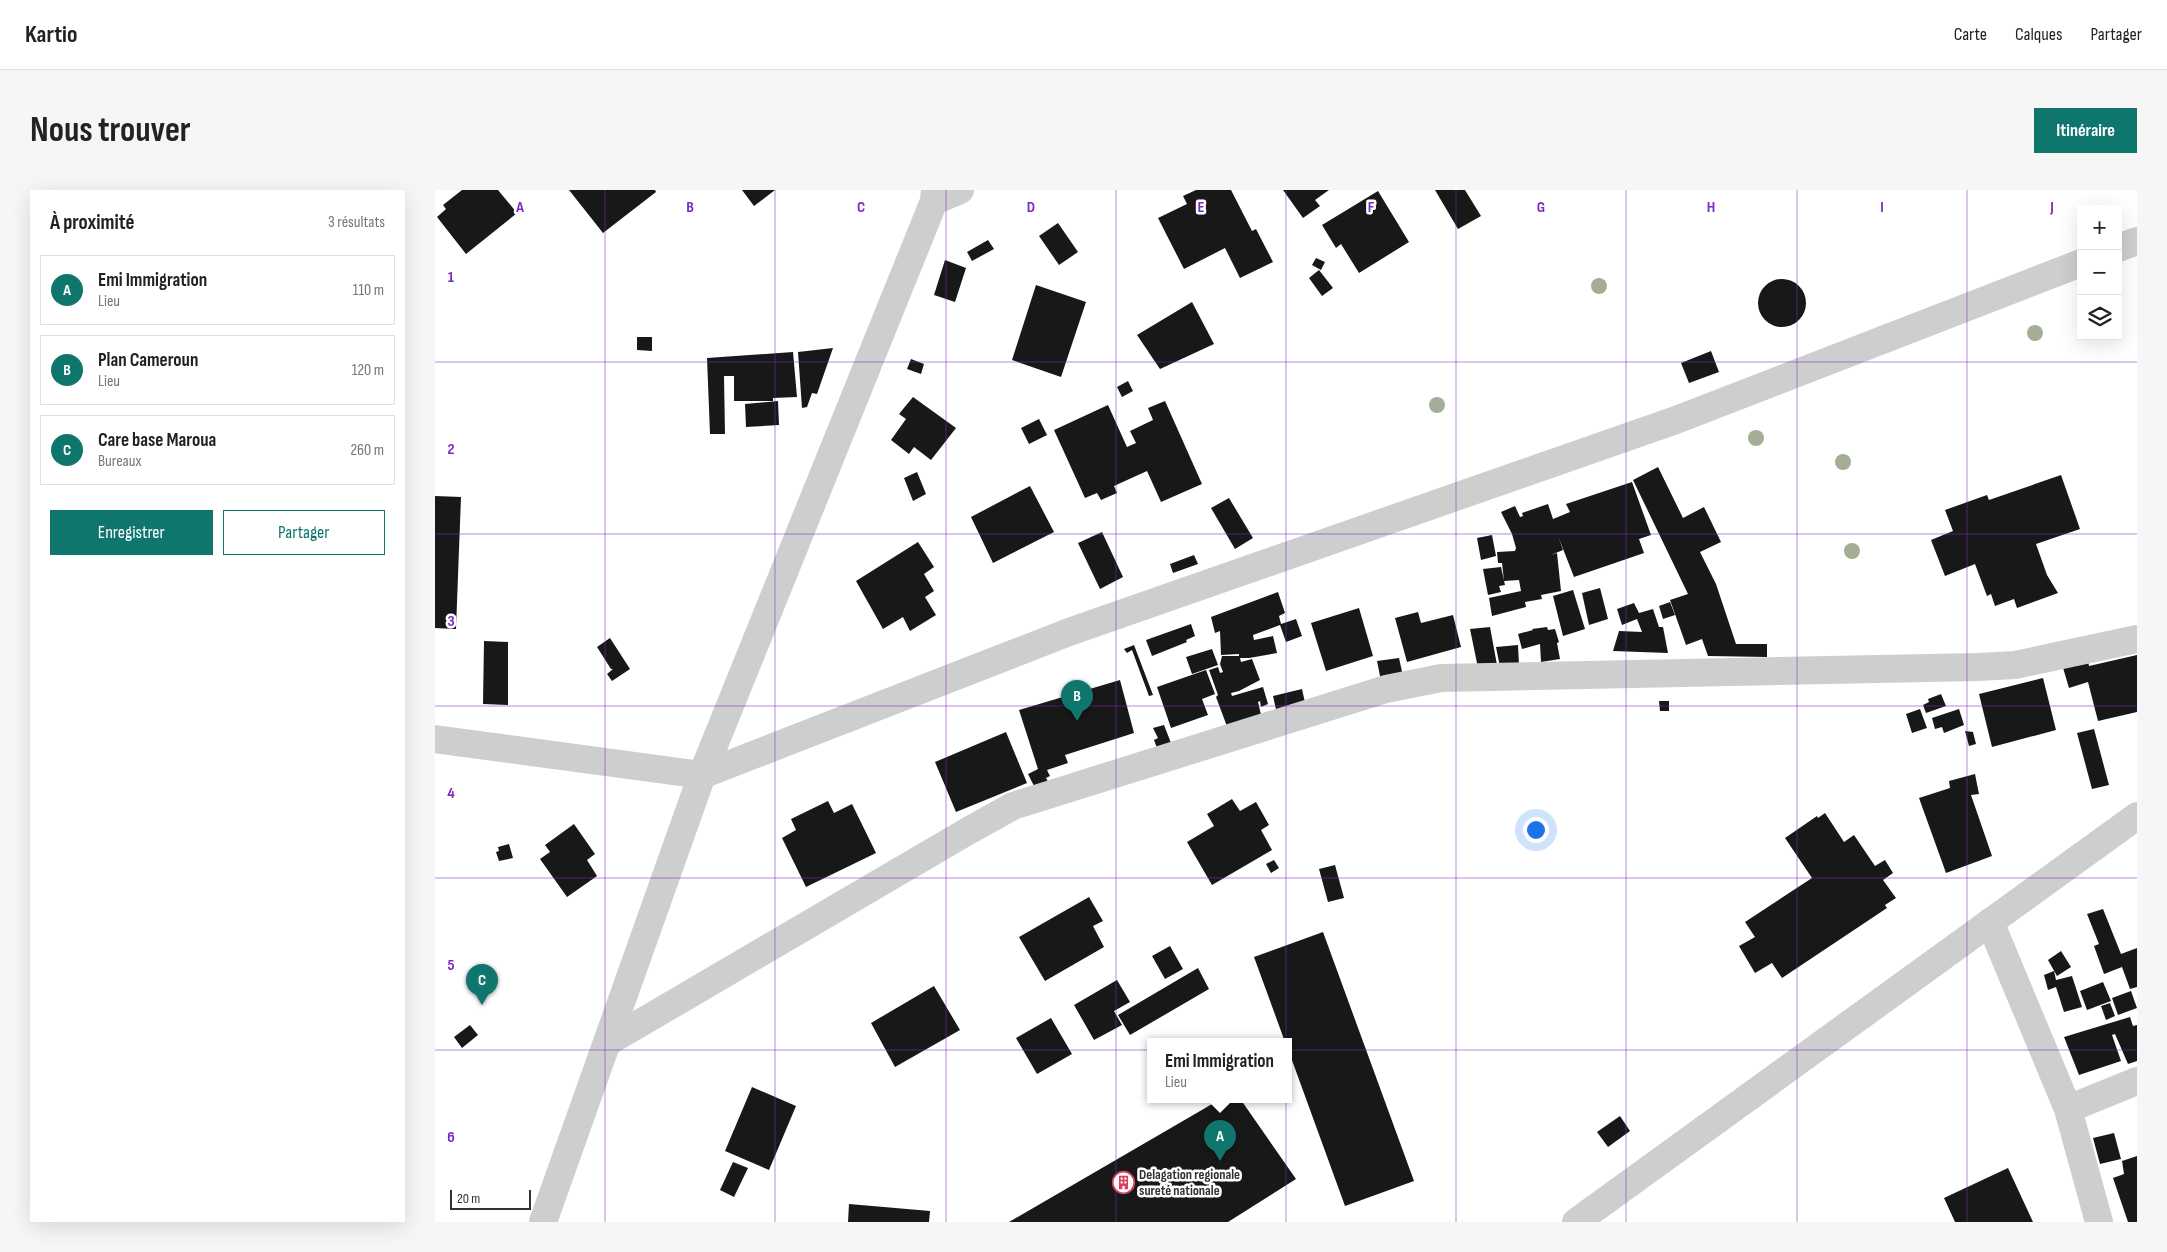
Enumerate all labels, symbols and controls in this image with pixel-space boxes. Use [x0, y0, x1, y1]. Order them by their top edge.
text: Kartio [25, 20, 77, 49]
text: Carte [1954, 24, 1987, 45]
text: Calques [2015, 24, 2062, 45]
text: Partager [2090, 24, 2142, 45]
button: Itinéraire [2034, 108, 2137, 153]
text: Nous trouver [30, 109, 191, 152]
text: A [515, 198, 524, 217]
text: B [686, 198, 694, 217]
text: C [857, 198, 865, 217]
text: D [1027, 198, 1035, 217]
text: E [1198, 198, 1205, 217]
text: F [1368, 198, 1375, 217]
text: G [1537, 198, 1545, 217]
text: H [1707, 198, 1715, 217]
text: I [1880, 198, 1884, 217]
text: J [2049, 198, 2054, 217]
map controls [2077, 205, 2122, 340]
button: + [2077, 205, 2122, 250]
text: À proximité [50, 210, 135, 235]
text: 3 résultats [328, 213, 385, 232]
button: − [2077, 250, 2122, 295]
text: 1 [448, 268, 455, 287]
text: Emi Immigration [98, 269, 207, 292]
text: A [63, 281, 71, 300]
text: 110 m [353, 281, 384, 300]
text: Lieu [98, 292, 120, 311]
button: layers [2077, 295, 2122, 340]
text: Plan Cameroun [98, 349, 198, 372]
text: B [63, 361, 71, 380]
text: 120 m [352, 361, 384, 380]
text: Lieu [98, 372, 120, 391]
text: Care base Maroua [98, 429, 216, 452]
text: 2 [447, 440, 455, 459]
text: C [63, 441, 71, 460]
text: 260 m [350, 441, 384, 460]
text: Bureaux [98, 452, 141, 471]
button: Enregistrer [50, 510, 213, 555]
button: Partager [223, 510, 385, 555]
text: 3 [447, 612, 455, 631]
pin: B [1061, 680, 1093, 721]
text: 4 [447, 784, 455, 803]
your location [1523, 817, 1549, 843]
text: 5 [447, 956, 455, 975]
pin: C [466, 964, 498, 1005]
popup [1147, 1038, 1292, 1103]
text: Emi Immigration [1165, 1050, 1274, 1073]
text: Lieu [1165, 1073, 1187, 1092]
pin: A [1204, 1120, 1236, 1161]
text: 6 [447, 1128, 455, 1147]
place label: Delagation regionale sureté nationale [1139, 1166, 1240, 1199]
building icon: Delagation regionale sureté nationale [1111, 1170, 1135, 1194]
scale bar [450, 1187, 531, 1210]
text: 20 m [457, 1190, 480, 1207]

